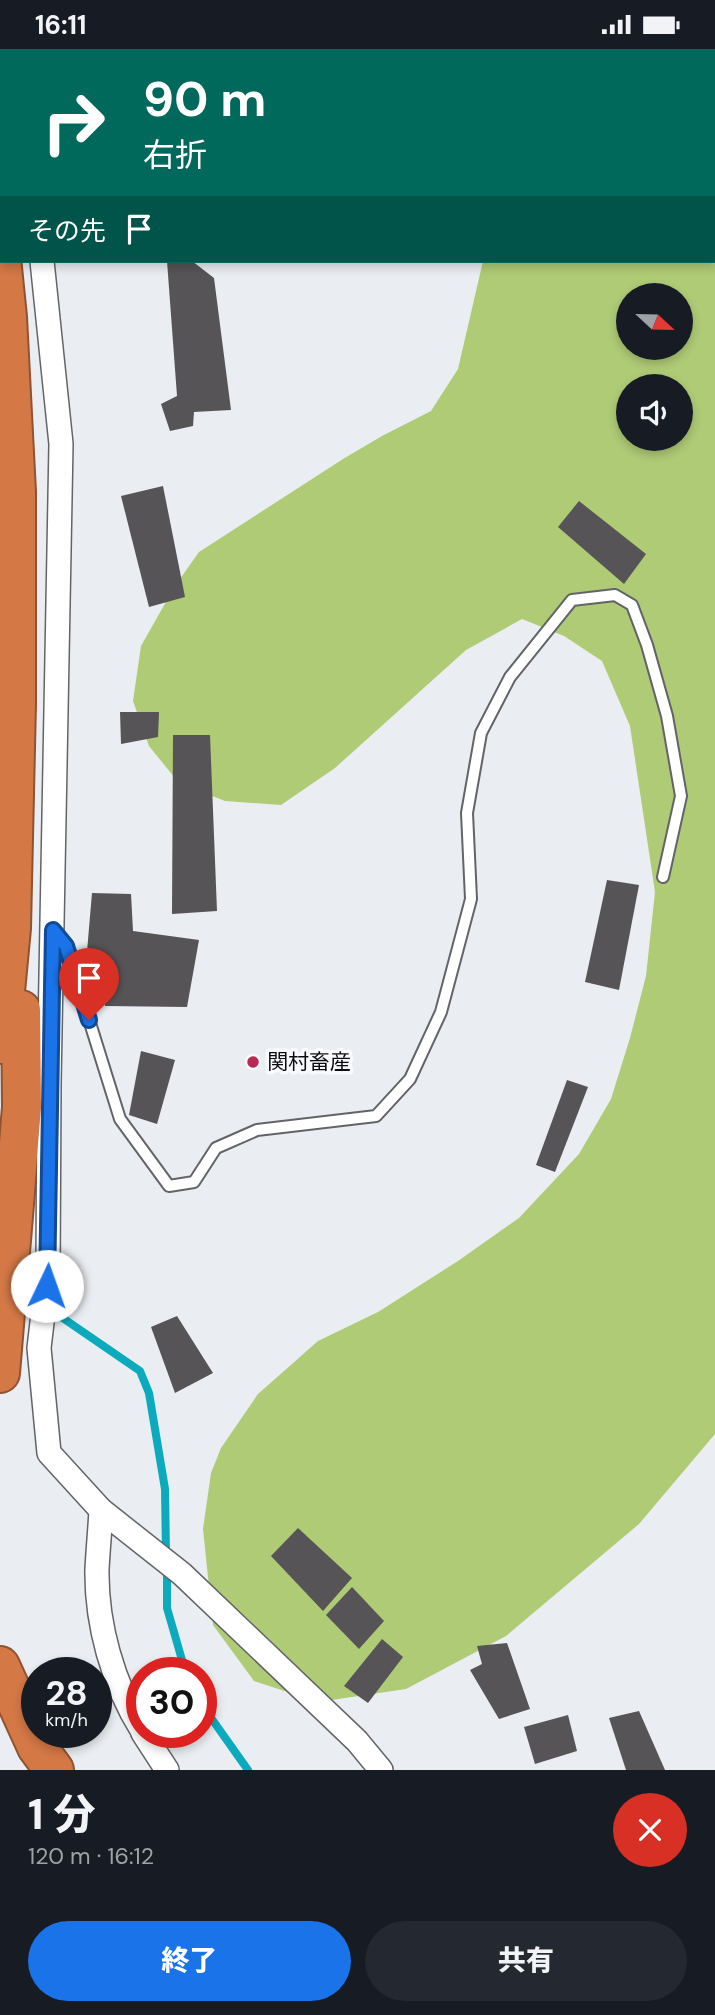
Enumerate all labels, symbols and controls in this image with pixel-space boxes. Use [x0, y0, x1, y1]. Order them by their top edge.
text: 16:11 [35, 8, 86, 42]
text: 90 m [143, 67, 266, 131]
icon: right [28, 77, 119, 168]
text: 右折 [143, 134, 207, 176]
icon: arrive [120, 210, 158, 248]
text: その先 [28, 214, 106, 248]
north arrow [616, 283, 693, 361]
map controls [616, 283, 693, 451]
button: sound [616, 374, 693, 451]
pin [59, 948, 119, 1020]
icon: arrive [70, 959, 108, 997]
place label: 関村畜産 [267, 1048, 351, 1076]
marker: 関村畜産 [245, 1054, 261, 1070]
position arrow [10, 1249, 84, 1323]
speed limit sign: 30 [126, 1657, 217, 1748]
text: 28 [45, 1670, 88, 1716]
text: km/h [45, 1708, 88, 1732]
text: 1 分 [28, 1787, 95, 1842]
button: close [613, 1793, 687, 1867]
text: 120 m · 16:12 [28, 1841, 154, 1871]
button: 終了 [28, 1921, 351, 2001]
button: 共有 [365, 1921, 687, 2001]

